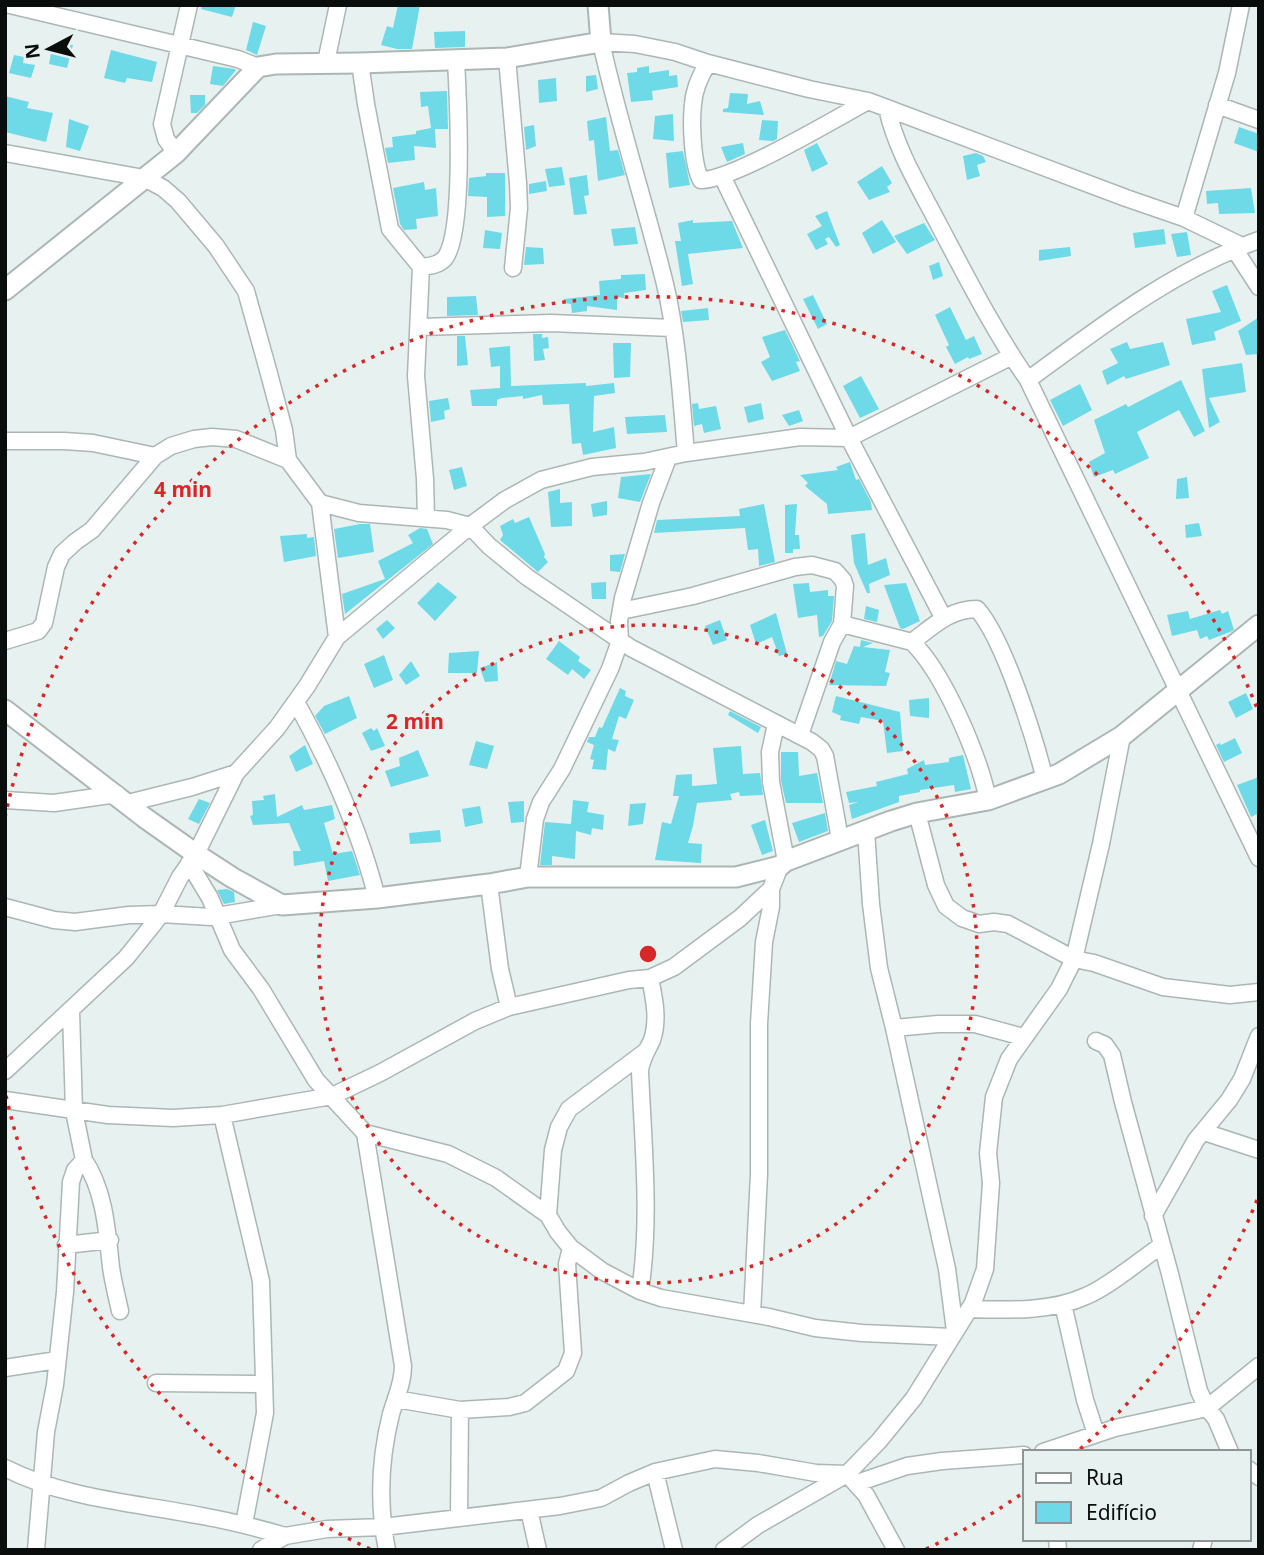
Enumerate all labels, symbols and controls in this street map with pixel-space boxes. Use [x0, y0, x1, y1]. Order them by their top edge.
north arrow [14, 14, 84, 84]
text: N [18, 42, 46, 60]
text: 4 min [154, 475, 212, 503]
text: 2 min [386, 707, 444, 735]
centre of rings [636, 942, 660, 966]
legend [1023, 1450, 1250, 1541]
text: Rua [1086, 1463, 1124, 1491]
text: Edifício [1086, 1498, 1157, 1526]

